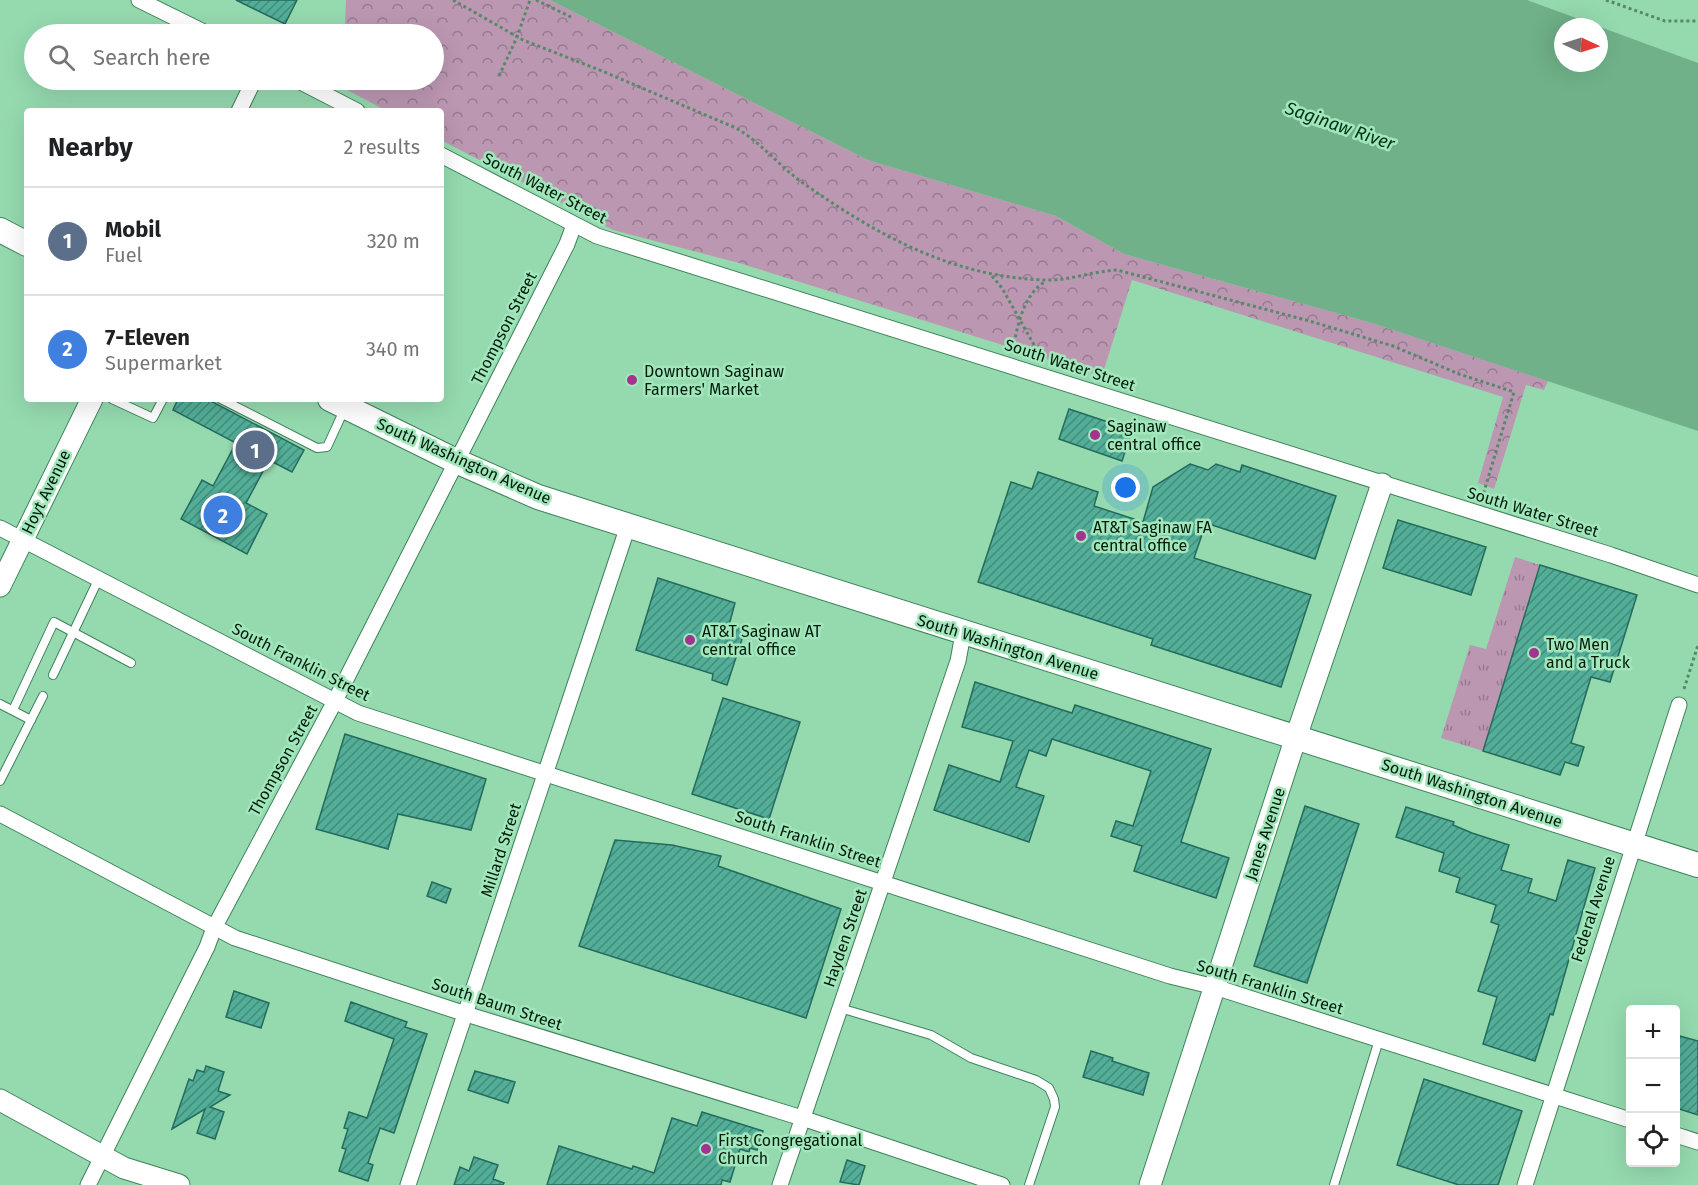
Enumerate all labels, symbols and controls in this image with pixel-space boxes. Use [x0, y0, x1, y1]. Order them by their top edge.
north arrow [1554, 18, 1608, 72]
search box [24, 24, 444, 90]
icon: search [45, 41, 78, 74]
text: Search here [93, 44, 211, 71]
water label: Saginaw River [1281, 97, 1399, 155]
text: Nearby [48, 132, 133, 163]
text: 2 results [343, 135, 420, 159]
street label: South Water Street [480, 149, 610, 228]
text: Mobil [105, 216, 161, 243]
text: 1 [63, 229, 72, 253]
text: 320 m [367, 229, 420, 253]
text: Fuel [105, 243, 142, 267]
street label: Thompson Street [467, 268, 541, 388]
text: 7-Eleven [105, 324, 190, 351]
street label: South Water Street [1002, 335, 1138, 395]
text: 2 [62, 337, 73, 361]
text: 340 m [366, 337, 420, 361]
text: Supermarket [105, 351, 222, 375]
place label: Downtown Saginaw Farmers' Market [644, 362, 785, 399]
marker: Downtown Saginaw Farmers' Market [625, 373, 639, 387]
street label: South Washington Avenue [374, 414, 554, 508]
place label: Saginaw central office [1107, 417, 1201, 454]
pin: 1 [236, 428, 274, 472]
marker: Saginaw central office [1088, 428, 1102, 442]
street label: Hoyt Avenue [17, 447, 75, 537]
your location [1111, 473, 1140, 502]
street label: South Water Street [1465, 483, 1601, 541]
pin: 2 [204, 492, 242, 538]
place label: AT&T Saginaw FA central office [1093, 518, 1213, 555]
marker: AT&T Saginaw FA central office [1074, 529, 1088, 543]
street label: South Washington Avenue [915, 610, 1101, 684]
street label: South Franklin Street [229, 619, 373, 705]
place label: AT&T Saginaw AT central office [702, 622, 822, 659]
marker: AT&T Saginaw AT central office [683, 633, 697, 647]
place label: Two Men and a Truck [1546, 635, 1631, 672]
marker: Two Men and a Truck [1527, 646, 1541, 660]
street label: Thompson Street [245, 701, 321, 819]
street label: South Washington Avenue [1379, 755, 1565, 831]
street label: Janes Avenue [1241, 785, 1289, 883]
street label: Millard Street [477, 800, 525, 899]
street label: South Franklin Street [733, 806, 884, 872]
street label: Federal Avenue [1567, 854, 1619, 964]
street label: Hayden Street [819, 886, 871, 990]
street label: South Franklin Street [1194, 956, 1346, 1018]
street label: South Baum Street [429, 974, 565, 1034]
map controls [1626, 1005, 1680, 1167]
button: + [1626, 1005, 1680, 1059]
button: − [1626, 1059, 1680, 1113]
button: locate [1626, 1113, 1680, 1167]
place label: First Congregational Church [718, 1131, 863, 1168]
marker: First Congregational Church [699, 1142, 713, 1156]

